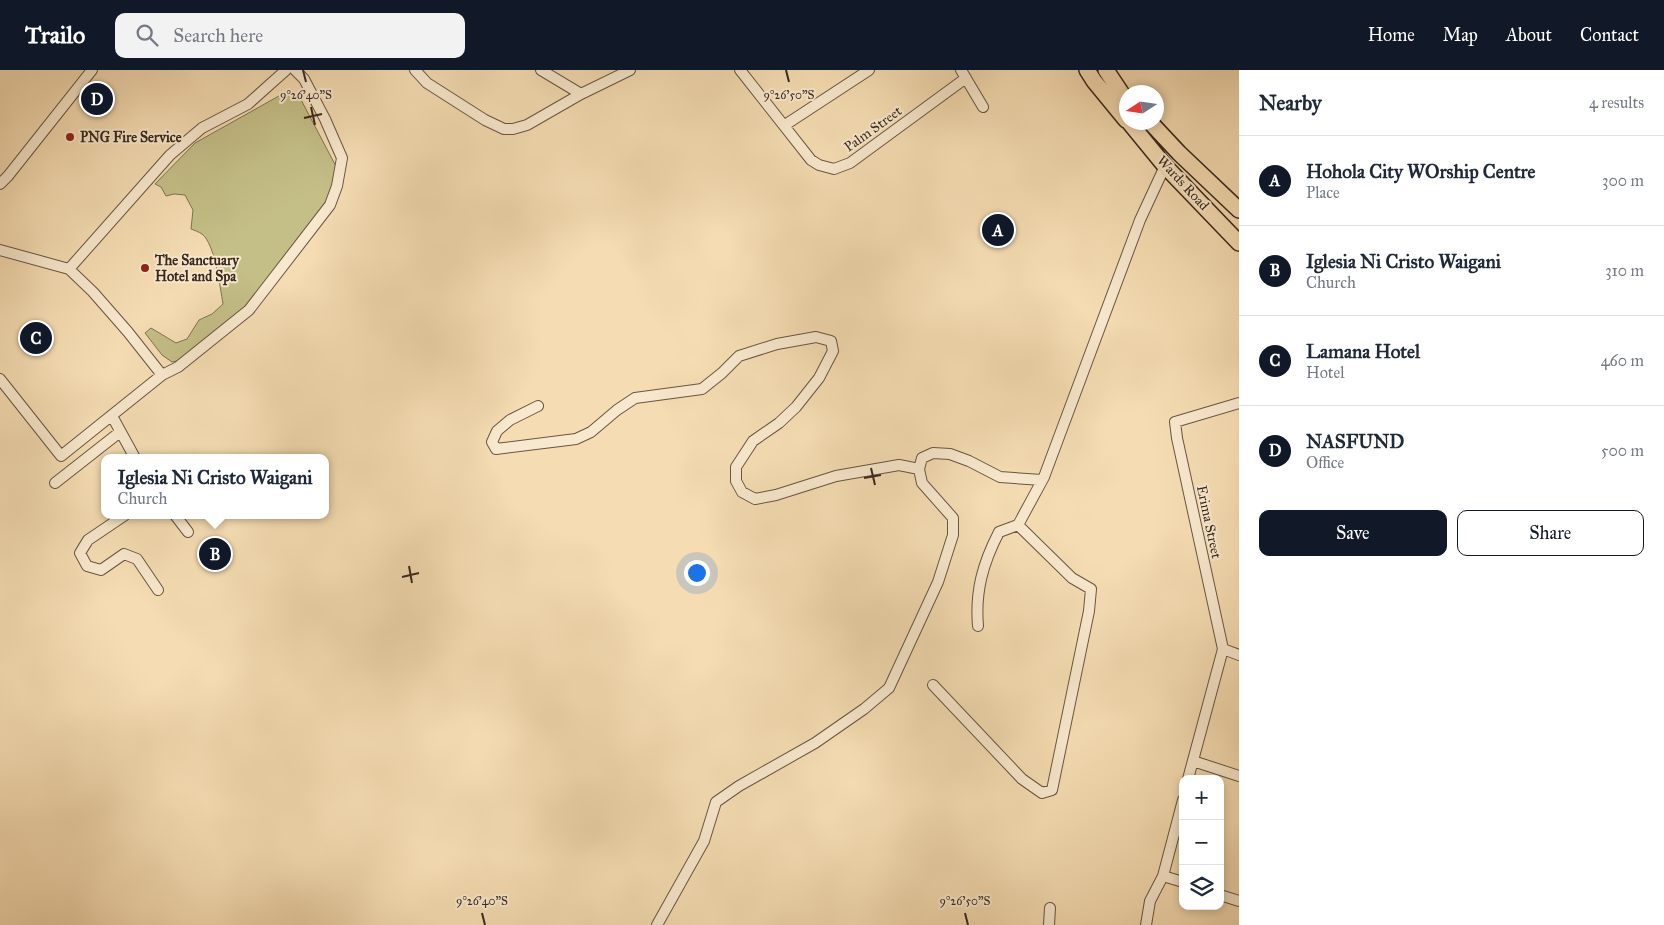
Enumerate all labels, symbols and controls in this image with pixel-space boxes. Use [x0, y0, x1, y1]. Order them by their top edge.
search box [115, 13, 465, 58]
text: Trailo [25, 20, 85, 50]
icon: search [133, 21, 161, 49]
text: Search here [173, 24, 263, 47]
text: Home [1368, 24, 1415, 46]
text: Map [1443, 24, 1478, 46]
text: About [1506, 24, 1552, 46]
text: Contact [1580, 24, 1639, 46]
pin: D [81, 80, 113, 118]
north arrow [1119, 85, 1164, 130]
text: 9°26'40"S [280, 88, 332, 102]
text: 9°26'50"S [764, 88, 815, 102]
text: Nearby [1259, 90, 1322, 116]
text: 4 results [1589, 93, 1644, 112]
street label: Palm Street [841, 102, 905, 156]
place label: PNG Fire Service [80, 129, 182, 146]
marker: PNG Fire Service [64, 131, 76, 143]
street label: Wards Road [1153, 152, 1213, 214]
text: Hohola City WOrship Centre [1306, 160, 1536, 183]
text: A [1270, 171, 1280, 190]
text: 300 m [1602, 171, 1644, 190]
text: Place [1306, 183, 1340, 202]
pin: A [982, 211, 1014, 249]
text: Iglesia Ni Cristo Waigani [1306, 250, 1501, 273]
place label: The Sanctuary Hotel and Spa [154, 252, 240, 286]
text: B [1270, 261, 1280, 280]
text: 310 m [1605, 261, 1644, 280]
marker: The Sanctuary Hotel and Spa [139, 262, 151, 274]
text: Church [1306, 273, 1356, 292]
pin: C [20, 319, 52, 357]
text: Lamana Hotel [1306, 340, 1420, 363]
text: C [1270, 351, 1280, 370]
text: 460 m [1601, 351, 1644, 370]
text: Hotel [1306, 363, 1344, 382]
text: NASFUND [1306, 430, 1404, 453]
text: D [1269, 441, 1281, 460]
text: 500 m [1601, 441, 1644, 460]
text: Office [1306, 453, 1344, 472]
popup [101, 454, 329, 519]
text: Iglesia Ni Cristo Waigani [118, 466, 312, 489]
street label: Erima Street [1193, 484, 1225, 560]
text: Church [118, 489, 167, 508]
button: Save [1259, 510, 1447, 556]
button: Share [1457, 510, 1644, 556]
pin: B [199, 535, 231, 573]
your location [684, 560, 710, 586]
map controls [1179, 775, 1224, 910]
button: + [1179, 775, 1224, 820]
button: − [1179, 820, 1224, 865]
button: layers [1179, 865, 1224, 910]
text: 9°26'40"S [456, 894, 508, 908]
text: 9°26'50"S [940, 894, 991, 908]

